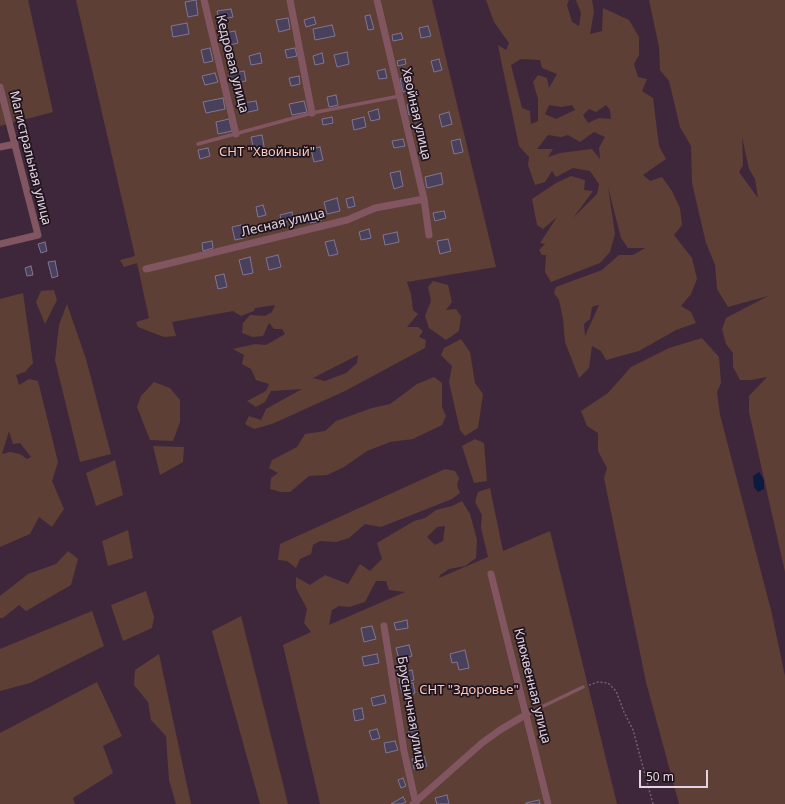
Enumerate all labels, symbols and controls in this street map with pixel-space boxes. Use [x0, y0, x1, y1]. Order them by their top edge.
street label: Кедровая улица [212, 13, 252, 115]
street label: Хвойная улица [398, 67, 434, 161]
street label: Магистральная улица [6, 89, 54, 227]
park label: СНТ "Хвойный" [219, 144, 315, 160]
street label: Лесная улица [240, 206, 326, 240]
street label: Клюквенная улица [510, 627, 554, 745]
street label: Брусничная улица [393, 655, 429, 771]
park label: СНТ "Здоровье" [419, 682, 519, 698]
scale bar [641, 762, 710, 788]
text: 50 m [646, 768, 674, 785]

